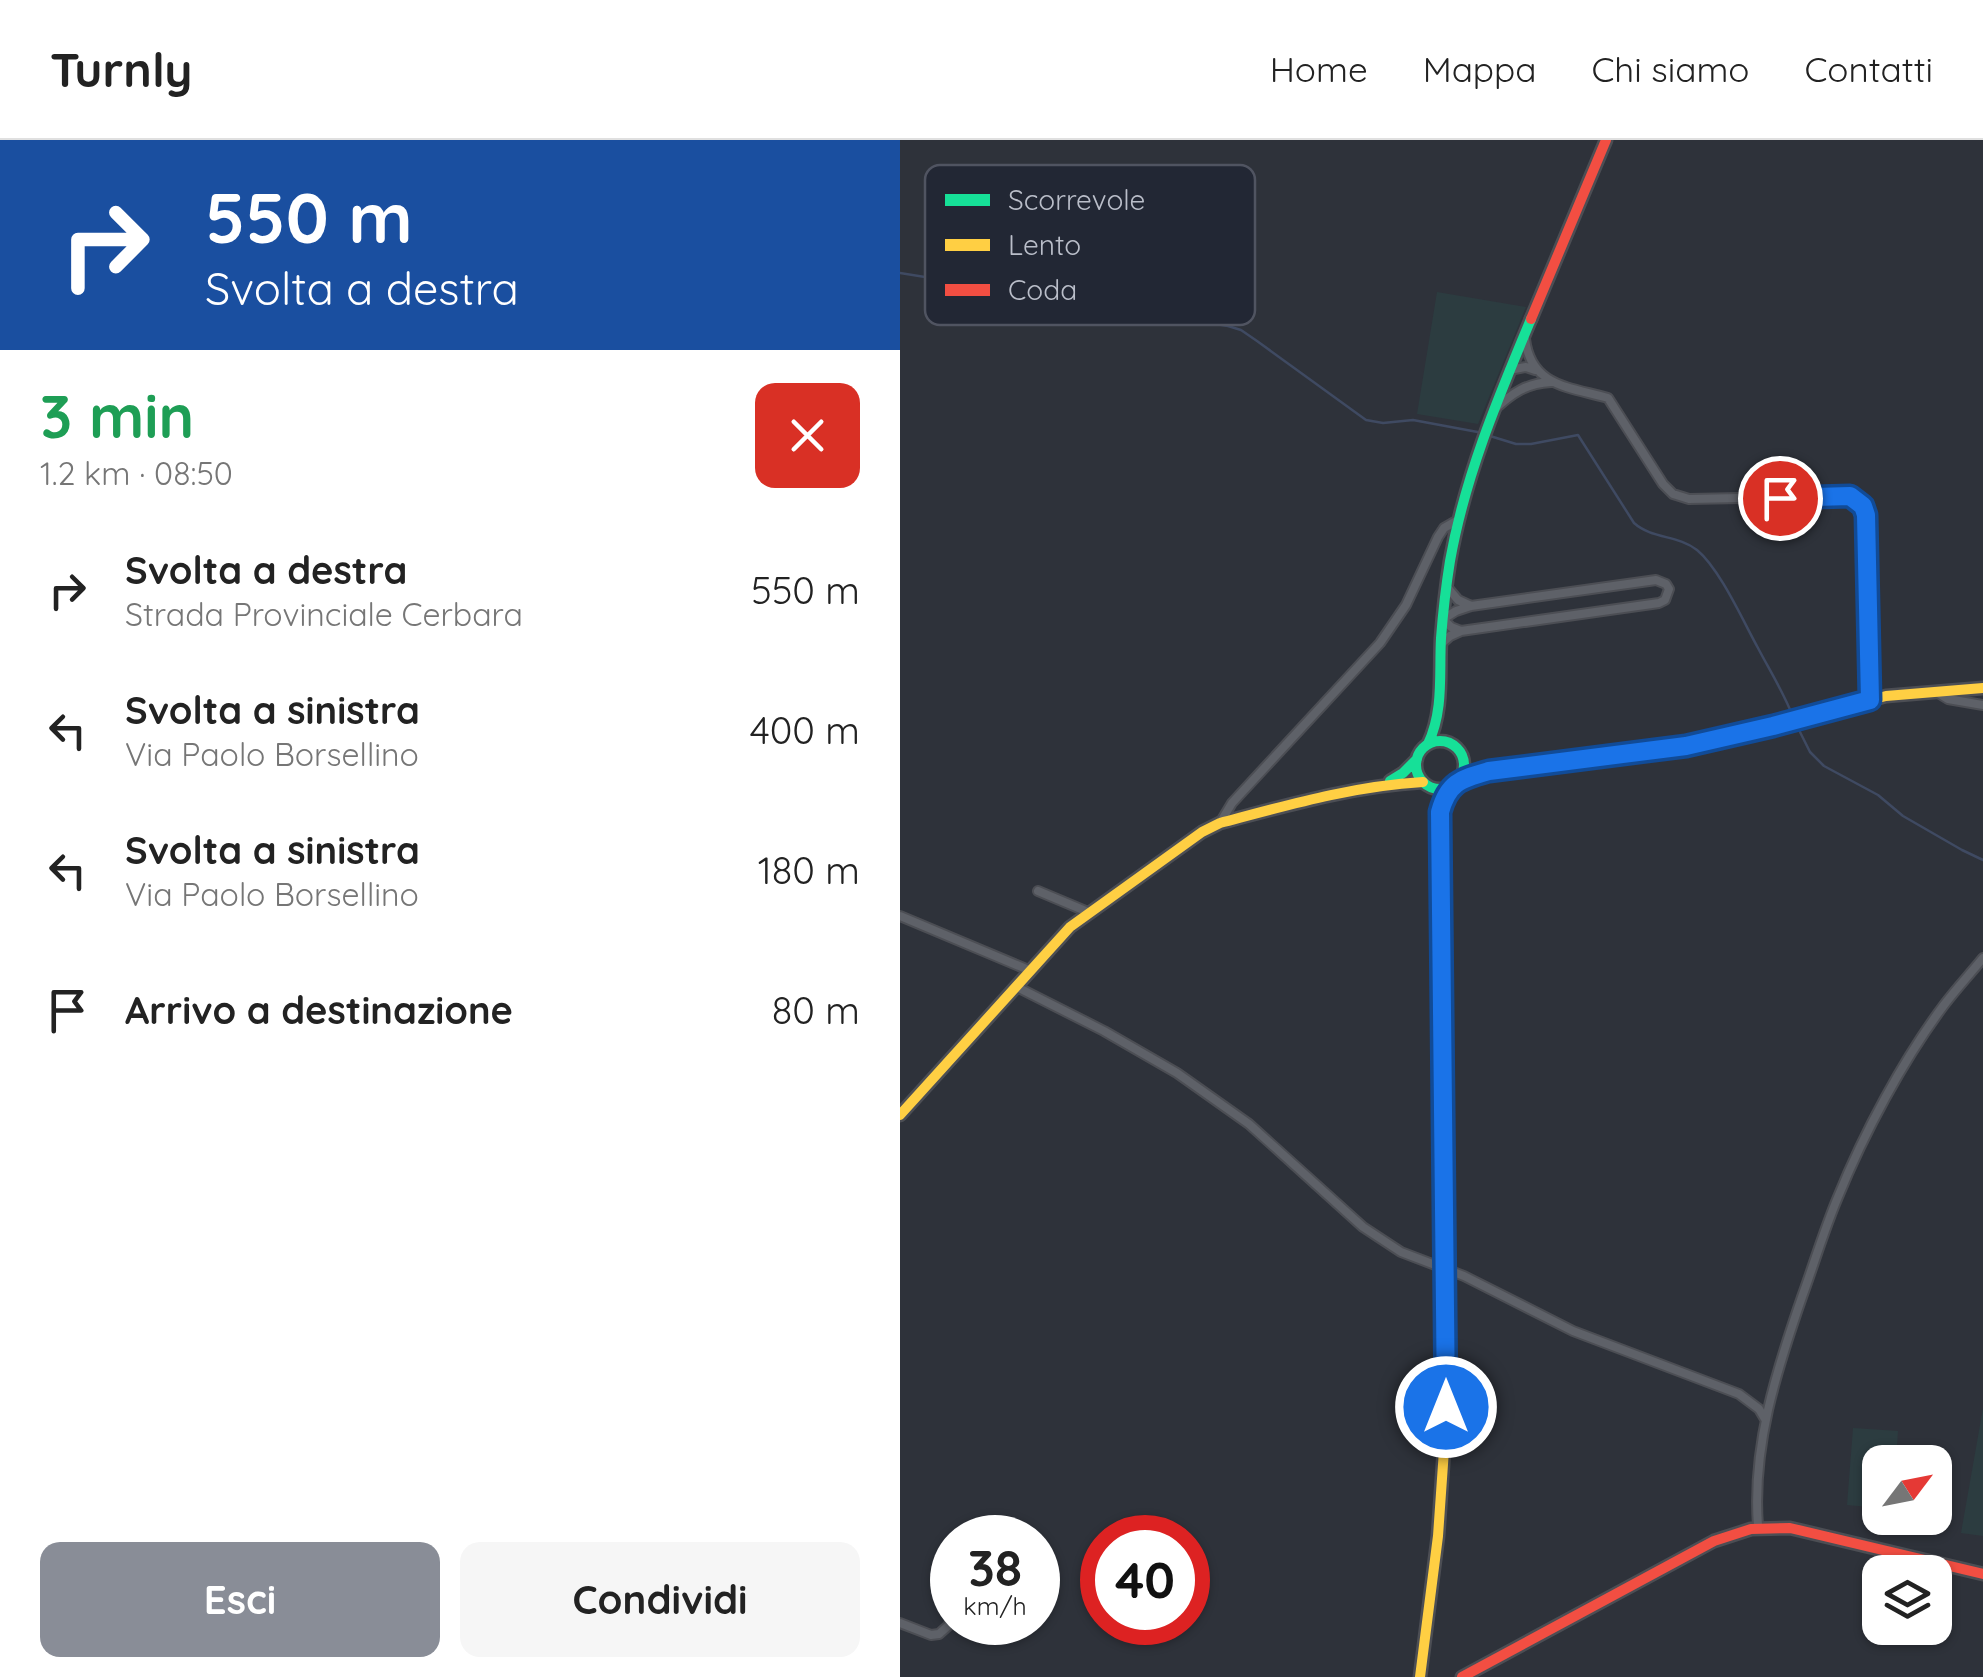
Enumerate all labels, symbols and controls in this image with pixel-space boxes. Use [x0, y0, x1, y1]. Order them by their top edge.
text: Turnly [50, 39, 192, 99]
text: Home [1270, 47, 1368, 91]
text: Mappa [1423, 47, 1537, 91]
text: Chi siamo [1592, 47, 1749, 91]
text: Contatti [1804, 47, 1933, 91]
legend [925, 165, 1255, 325]
text: 550 m [205, 173, 413, 261]
icon: right [40, 180, 170, 310]
text: Scorrevole [1008, 182, 1145, 217]
text: Lento [1008, 227, 1081, 262]
text: Svolta a destra [205, 260, 519, 316]
text: Coda [1008, 272, 1077, 307]
text: 3 min [40, 378, 194, 453]
button: close [755, 383, 860, 488]
text: 1.2 km · 08:50 [40, 453, 233, 493]
pin [1738, 456, 1823, 541]
icon: arrive [1753, 471, 1808, 526]
text: Svolta a destra [125, 546, 407, 594]
icon: right [40, 563, 95, 618]
text: 550 m [751, 566, 860, 614]
text: Strada Provinciale Cerbara [125, 594, 523, 634]
text: Svolta a sinistra [125, 686, 420, 734]
icon: left [40, 703, 95, 758]
text: 400 m [750, 706, 860, 754]
text: Via Paolo Borsellino [125, 734, 419, 774]
text: Svolta a sinistra [125, 826, 420, 874]
icon: left [40, 843, 95, 898]
text: 180 m [758, 846, 860, 894]
text: Via Paolo Borsellino [125, 874, 419, 914]
icon: arrive [40, 983, 95, 1038]
text: Arrivo a destinazione [125, 986, 513, 1034]
text: 80 m [772, 986, 860, 1034]
position arrow [1394, 1355, 1498, 1459]
north arrow [1862, 1445, 1952, 1535]
map controls [1862, 1445, 1952, 1645]
speed limit sign: 40 [1080, 1515, 1210, 1645]
text: 38 [968, 1536, 1022, 1599]
button: Esci [40, 1542, 440, 1657]
button: Condividi [460, 1542, 860, 1657]
button: layers [1862, 1555, 1952, 1645]
text: km/h [963, 1590, 1027, 1621]

